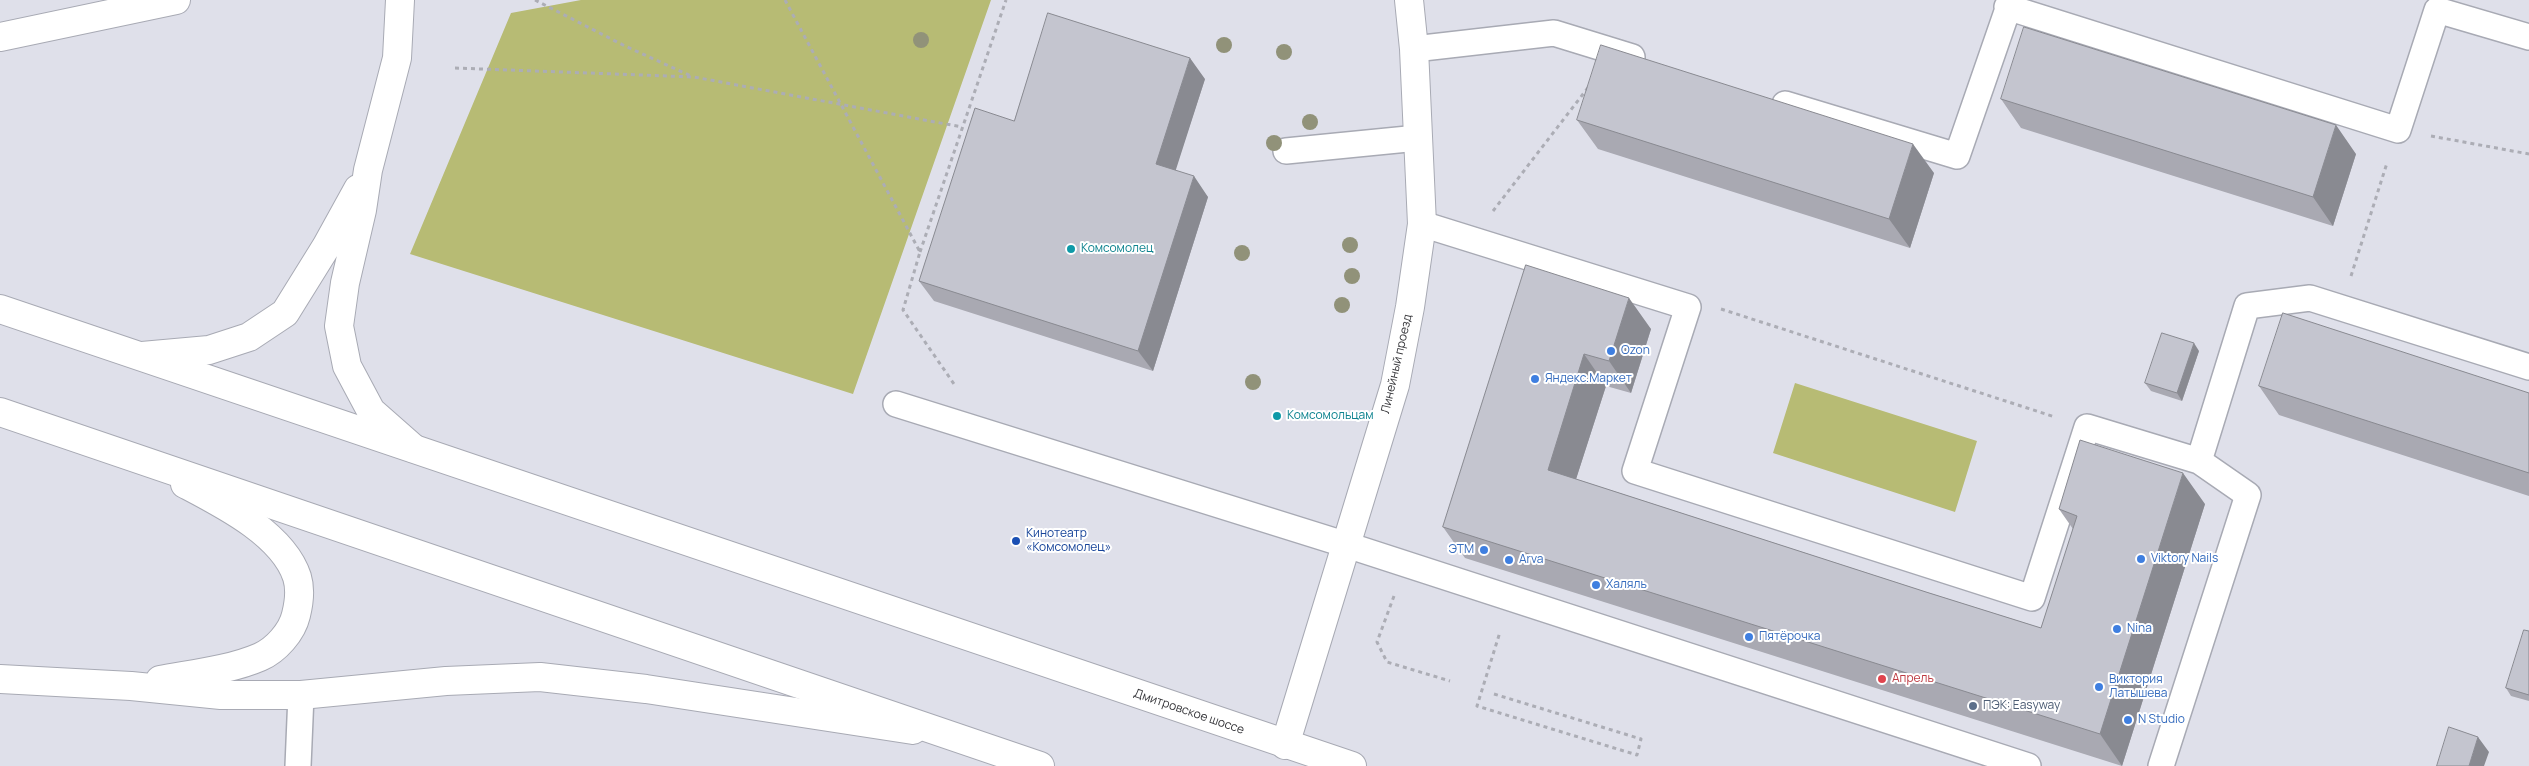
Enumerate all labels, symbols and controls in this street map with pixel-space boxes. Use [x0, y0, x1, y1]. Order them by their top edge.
place label: Комсомолец [1081, 242, 1153, 256]
marker: Комсомолец [1065, 243, 1077, 255]
street label: Линейный проезд [1379, 313, 1415, 415]
place label: Ozon [1621, 344, 1650, 358]
marker: Ozon [1605, 345, 1617, 357]
place label: Яндекс.Маркет [1545, 372, 1632, 386]
marker: Яндекс.Маркет [1529, 373, 1541, 385]
place label: Комсомольцам [1287, 409, 1374, 423]
marker: Комсомольцам [1271, 410, 1283, 422]
place label: Кинотеатр «Комсомолец» [1026, 527, 1111, 555]
marker: Кинотеатр «Комсомолец» [1010, 535, 1022, 547]
place label: ЭТМ [1449, 543, 1474, 557]
marker: ЭТМ [1478, 544, 1490, 556]
place label: Viktory Nails [2151, 552, 2218, 566]
place label: Arva [1519, 553, 1543, 567]
marker: Viktory Nails [2135, 553, 2147, 565]
marker: Arva [1503, 554, 1515, 566]
place label: Халяль [1606, 578, 1647, 592]
marker: Халяль [1590, 579, 1602, 591]
place label: Nina [2127, 622, 2152, 636]
marker: Nina [2111, 623, 2123, 635]
place label: Пятёрочка [1759, 630, 1820, 644]
marker: Пятёрочка [1743, 631, 1755, 643]
place label: Апрель [1892, 672, 1934, 686]
marker: Апрель [1876, 673, 1888, 685]
place label: Виктория Латышева [2109, 673, 2167, 701]
marker: Виктория Латышева [2093, 681, 2105, 693]
street label: Дмитровское шоссе [1132, 686, 1246, 738]
place label: ПЭК: Easyway [1983, 699, 2060, 713]
marker: ПЭК: Easyway [1967, 700, 1979, 712]
place label: N Studio [2138, 713, 2185, 727]
marker: N Studio [2122, 714, 2134, 726]

